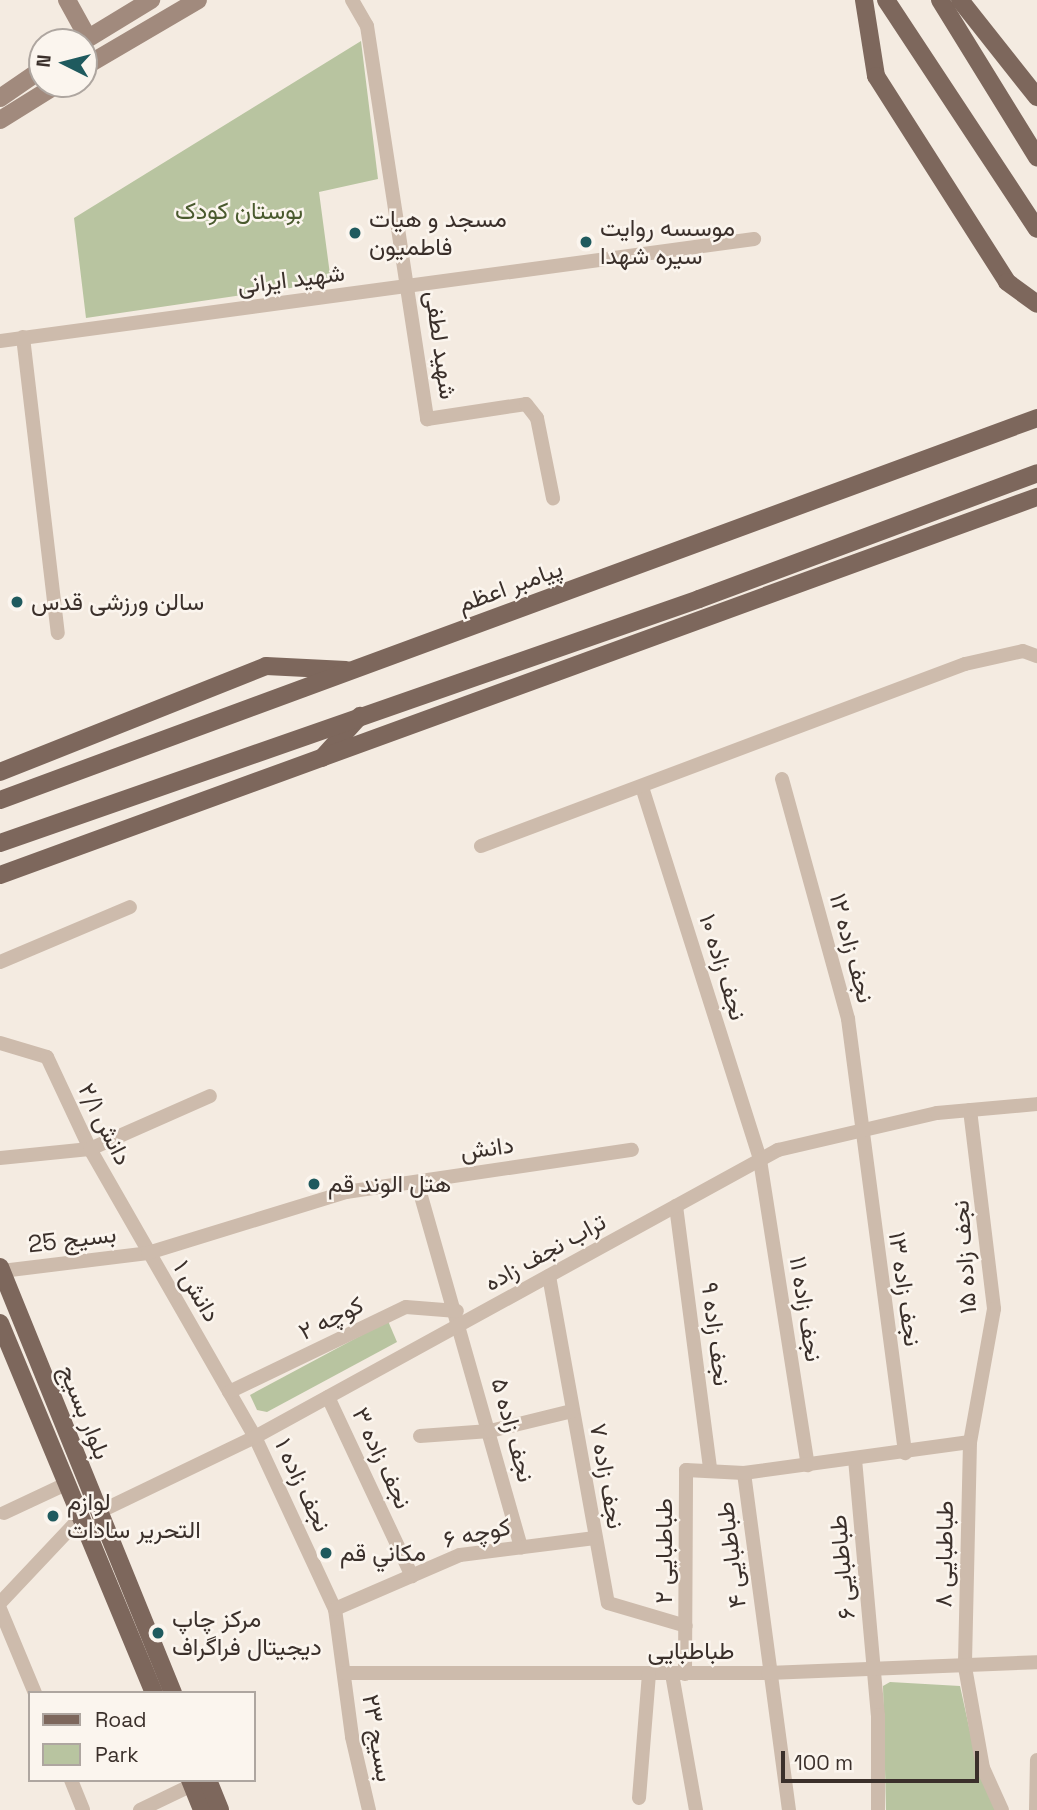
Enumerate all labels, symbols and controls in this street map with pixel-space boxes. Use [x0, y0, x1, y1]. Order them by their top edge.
north arrow [28, 28, 98, 98]
text: N [31, 53, 57, 69]
park label: بوستان کودک [175, 197, 303, 225]
place label: مسجد و هیات فاطمیون [369, 205, 507, 261]
place label: موسسه روایت سیره شهدا [600, 214, 735, 270]
marker: مسجد و هیات فاطمیون [347, 225, 363, 241]
marker: موسسه روایت سیره شهدا [578, 234, 594, 250]
street label: شهید ایرانی [236, 258, 346, 300]
street label: شهید لطفی [419, 289, 463, 401]
street label: پیامبر اعظم [454, 554, 566, 618]
place label: سالن ورزشی قدس [31, 588, 204, 616]
marker: سالن ورزشی قدس [9, 594, 25, 610]
street label: نجف زاده ۱۲ [824, 890, 880, 1006]
street label: نجف زاده ۱۰ [693, 910, 753, 1024]
street label: دانش ۲/۱ [72, 1078, 138, 1170]
street label: دانش [458, 1130, 516, 1166]
place label: هتل الوند قم [328, 1170, 451, 1198]
marker: هتل الوند قم [306, 1176, 322, 1192]
street label: نجف زاده ۱۵ [946, 1199, 982, 1315]
street label: تراب نجف زاده [479, 1207, 611, 1297]
street label: بسیج 25 [26, 1219, 118, 1259]
street label: نجف زاده ۱۳ [883, 1230, 927, 1348]
street label: نجف زاده ۱۱ [783, 1254, 829, 1364]
street label: دانش ۱ [167, 1255, 227, 1327]
street label: نجف زاده ۹ [695, 1281, 737, 1387]
street label: کوچه ۲ [294, 1290, 368, 1346]
street label: بلوار بسیج [53, 1361, 117, 1463]
street label: نجف زاده ۵ [485, 1375, 541, 1485]
street label: نجف زاده ۳ [346, 1403, 418, 1513]
street label: نجف زاده ۷ [584, 1421, 630, 1531]
street label: نجف زاده ۱ [269, 1434, 337, 1536]
place label: لوازم التحریر سادات [67, 1488, 201, 1544]
street label: طباطبایی ۲ [650, 1498, 678, 1604]
street label: طباطبایی ۴ [710, 1500, 752, 1610]
street label: طباطبایی ۸ [929, 1500, 959, 1608]
marker: لوازم التحریر سادات [45, 1508, 61, 1524]
street label: کوچه ۶ [441, 1512, 513, 1554]
street label: طباطبایی ۶ [823, 1514, 861, 1620]
place label: مكاني قم [340, 1539, 426, 1567]
marker: مكاني قم [318, 1545, 334, 1561]
place label: مرکز چاپ دیجیتال فراگراف [172, 1605, 322, 1661]
marker: مرکز چاپ دیجیتال فراگراف [150, 1625, 166, 1641]
street label: طباطبایی [648, 1637, 734, 1665]
legend [28, 1691, 256, 1782]
street label: بسیج ۲۳ [356, 1692, 400, 1784]
text: Road [95, 1706, 147, 1733]
scale bar [785, 1736, 983, 1780]
text: Park [95, 1741, 139, 1768]
text: 100 m [794, 1749, 853, 1776]

